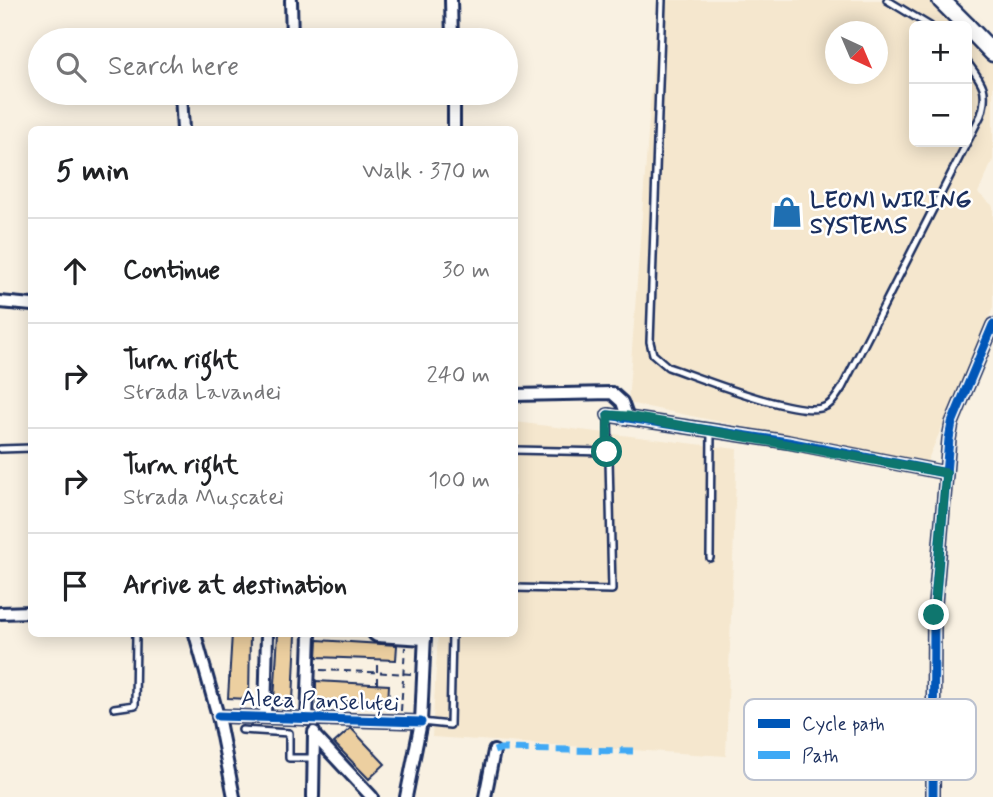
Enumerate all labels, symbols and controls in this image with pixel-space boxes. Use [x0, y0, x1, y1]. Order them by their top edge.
north arrow [825, 21, 888, 84]
map controls [909, 21, 972, 147]
button: + [909, 21, 972, 84]
search box [28, 28, 518, 105]
icon: search [52, 48, 90, 86]
text: Search here [108, 50, 239, 84]
button: − [909, 84, 972, 147]
text: 5 min [56, 152, 130, 191]
text: Walk · 370 m [362, 157, 490, 187]
place label: LEONI WIRING SYSTEMS [810, 186, 972, 242]
shop icon: LEONI WIRING SYSTEMS [770, 195, 804, 229]
icon: ahead [56, 252, 94, 290]
text: Continue [123, 254, 220, 288]
text: 30 m [442, 256, 490, 286]
text: Turn right [123, 344, 239, 378]
icon: right [56, 357, 94, 395]
text: 240 m [426, 361, 490, 391]
text: Strada Lavandei [123, 378, 281, 408]
route start [591, 436, 622, 467]
text: Turn right [123, 449, 239, 483]
icon: right [56, 462, 94, 500]
text: 100 m [428, 466, 490, 496]
text: Strada Mușcatei [123, 483, 284, 513]
icon: arrive [56, 567, 94, 605]
text: Arrive at destination [123, 569, 347, 603]
route end [918, 599, 949, 630]
street label: Aleea Panseluței [240, 684, 400, 720]
legend [744, 699, 976, 780]
text: Cycle path [802, 712, 885, 737]
text: Path [802, 744, 839, 769]

